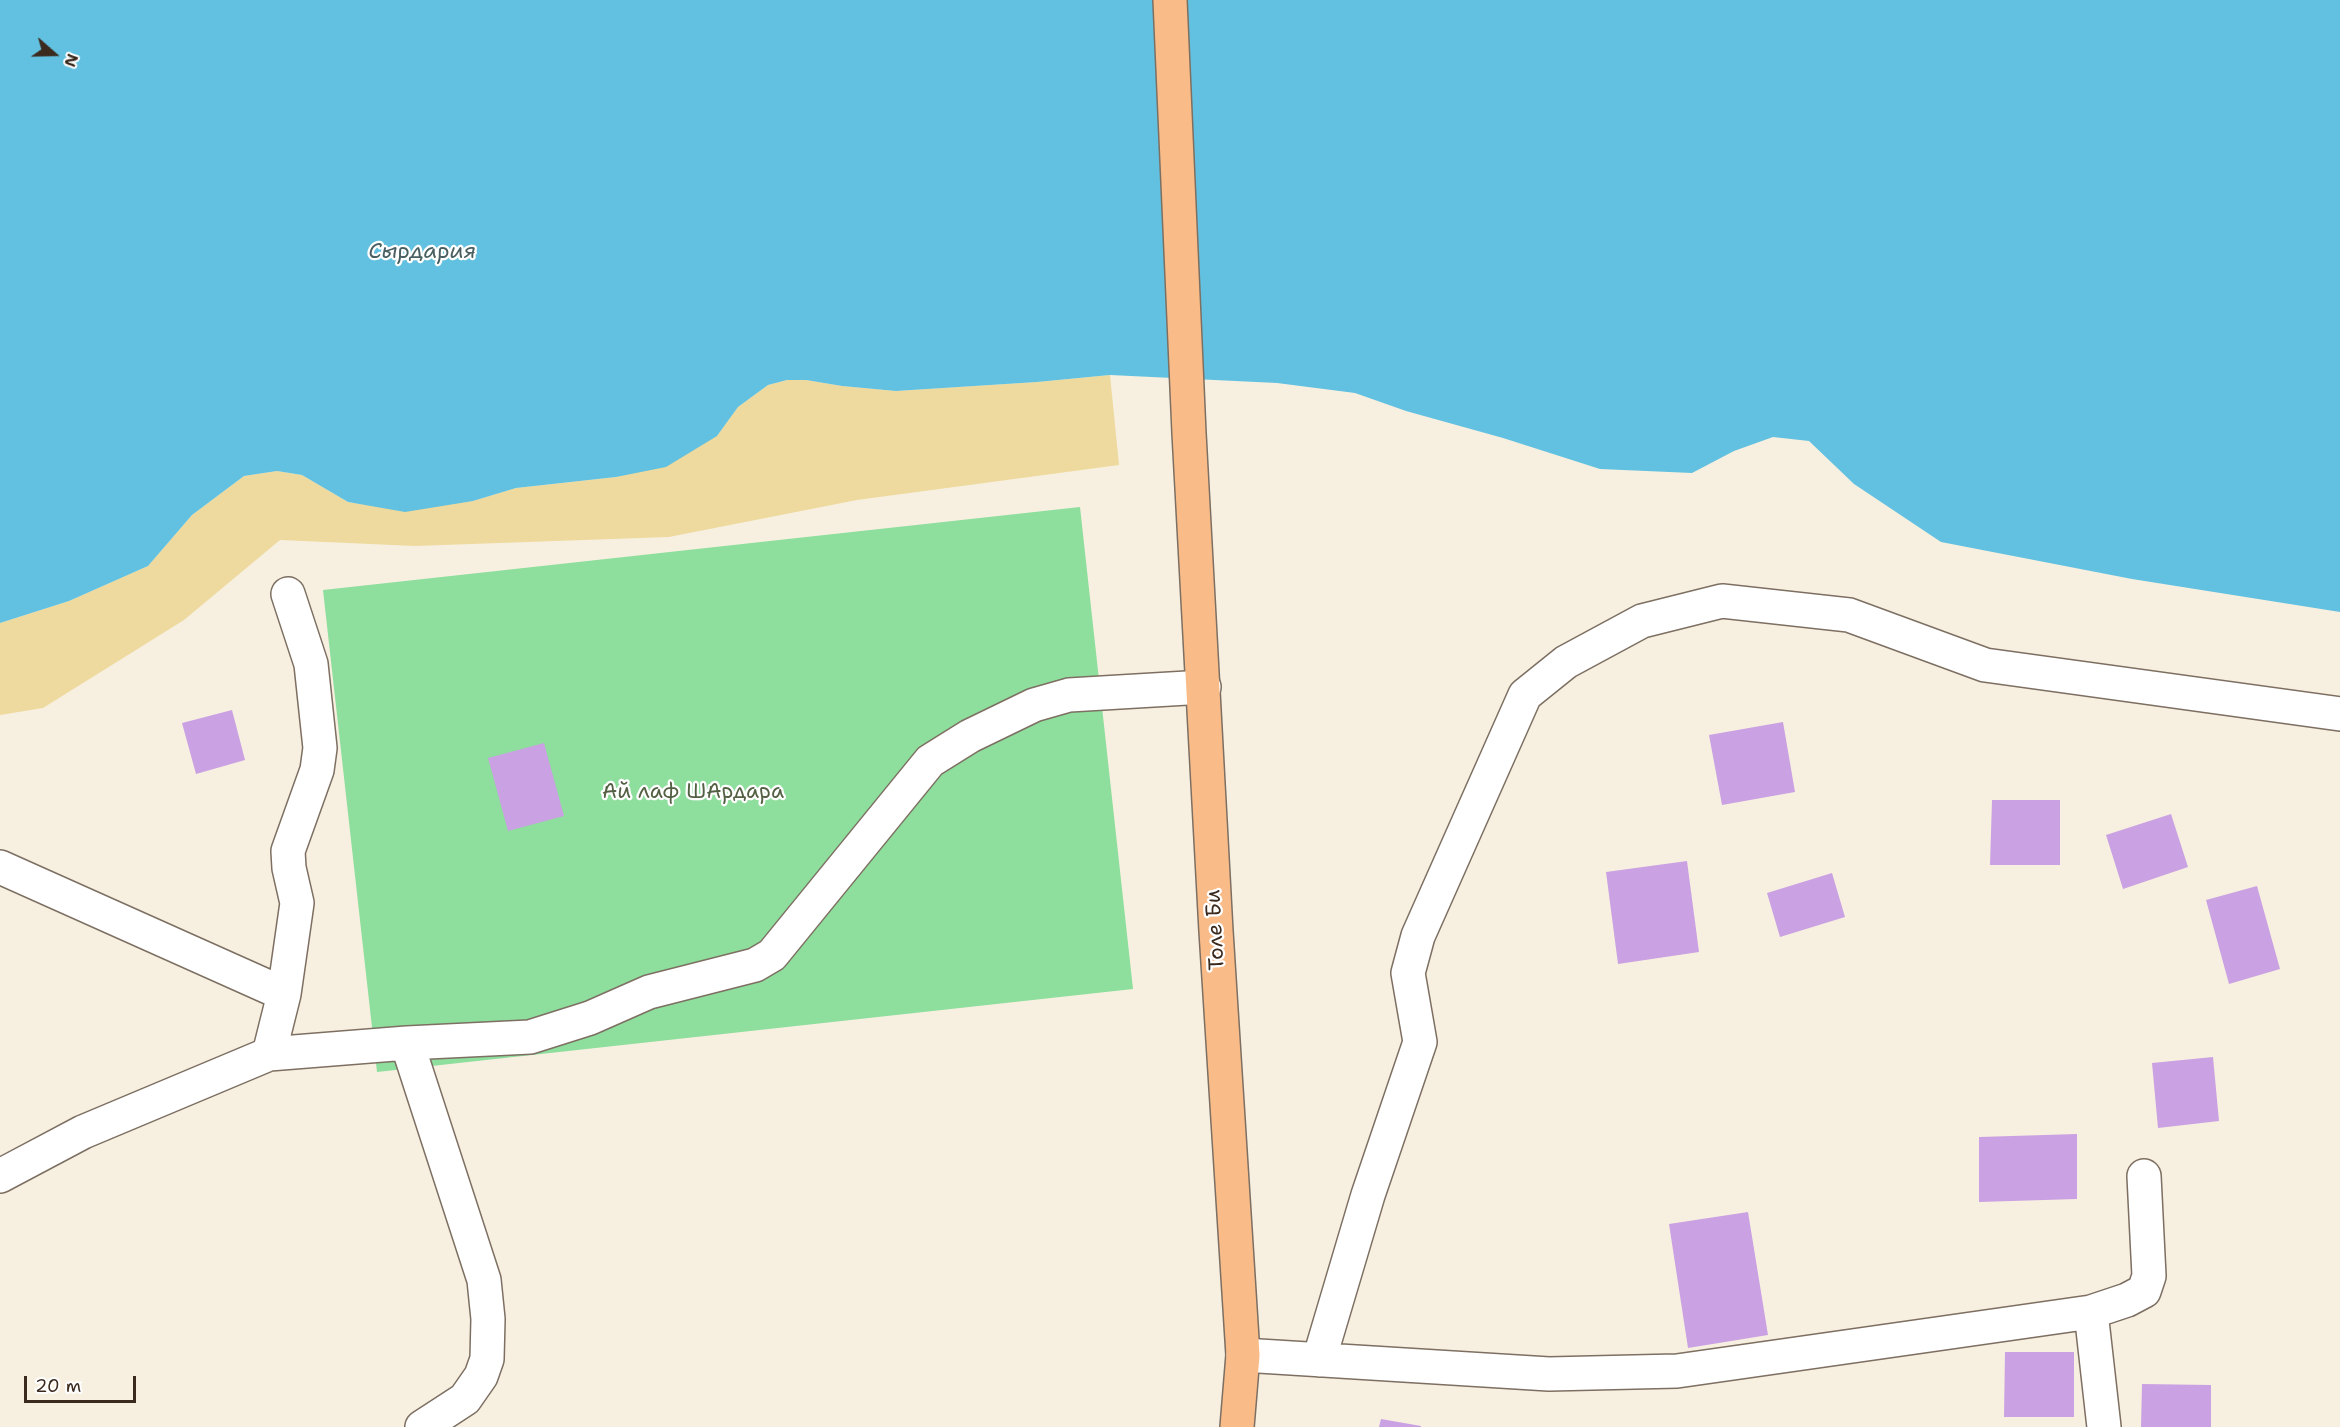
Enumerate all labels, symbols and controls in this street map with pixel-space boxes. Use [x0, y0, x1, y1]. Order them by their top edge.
north arrow [24, 24, 84, 84]
text: N [59, 51, 83, 70]
water label: Сырдария [368, 239, 476, 265]
park label: Ай лаф ШАрдара [602, 780, 784, 806]
street label: Толе Би [1201, 889, 1231, 971]
scale bar [27, 1364, 140, 1402]
text: 20 m [35, 1374, 81, 1398]

